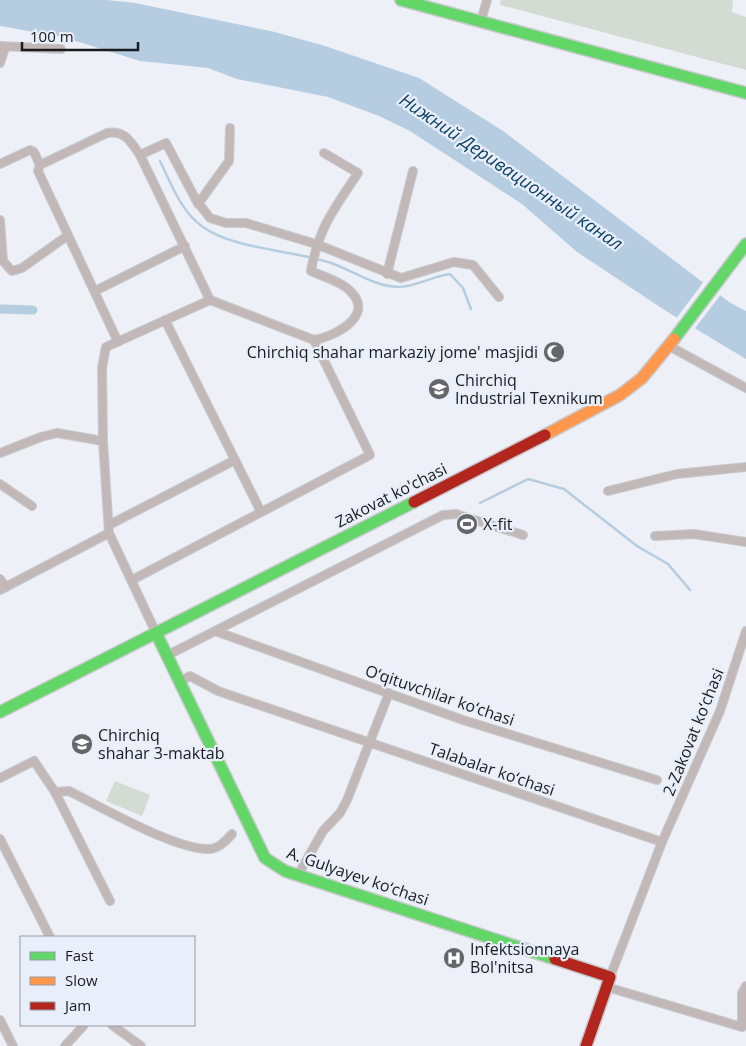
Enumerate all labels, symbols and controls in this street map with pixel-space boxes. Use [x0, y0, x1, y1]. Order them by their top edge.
scale bar [22, 20, 139, 52]
text: 100 m [30, 26, 74, 46]
water label: Нижний Деривационный канал [395, 87, 628, 255]
mosque icon: Chirchiq shahar markaziy jome' masjidi [542, 340, 566, 364]
place label: Chirchiq shahar markaziy jome' masjidi [247, 341, 538, 363]
place label: Chirchiq Industrial Texnikum [455, 369, 603, 409]
school or university icon: Chirchiq Industrial Texnikum [427, 377, 451, 401]
street label: Zakovat ko'chasi [331, 457, 451, 533]
sports icon: X-fit [455, 512, 479, 536]
place label: X-fit [483, 513, 513, 535]
street label: O‘qituvchilar ko‘chasi [362, 659, 518, 731]
street label: 2-Zakovat ko‘chasi [657, 665, 729, 799]
place label: Chirchiq shahar 3-maktab [98, 724, 225, 764]
school or university icon: Chirchiq shahar 3-maktab [70, 732, 94, 756]
street label: Talabalar ko‘chasi [426, 737, 558, 801]
street label: A. Gulyayev ko‘chasi [284, 841, 432, 911]
legend [20, 936, 195, 1026]
place label: Infektsionnaya Bol'nitsa [470, 938, 579, 978]
text: Fast [65, 945, 94, 965]
hospital icon: Infektsionnaya Bol'nitsa [442, 946, 466, 970]
text: Slow [65, 970, 98, 990]
text: Jam [63, 995, 91, 1015]

